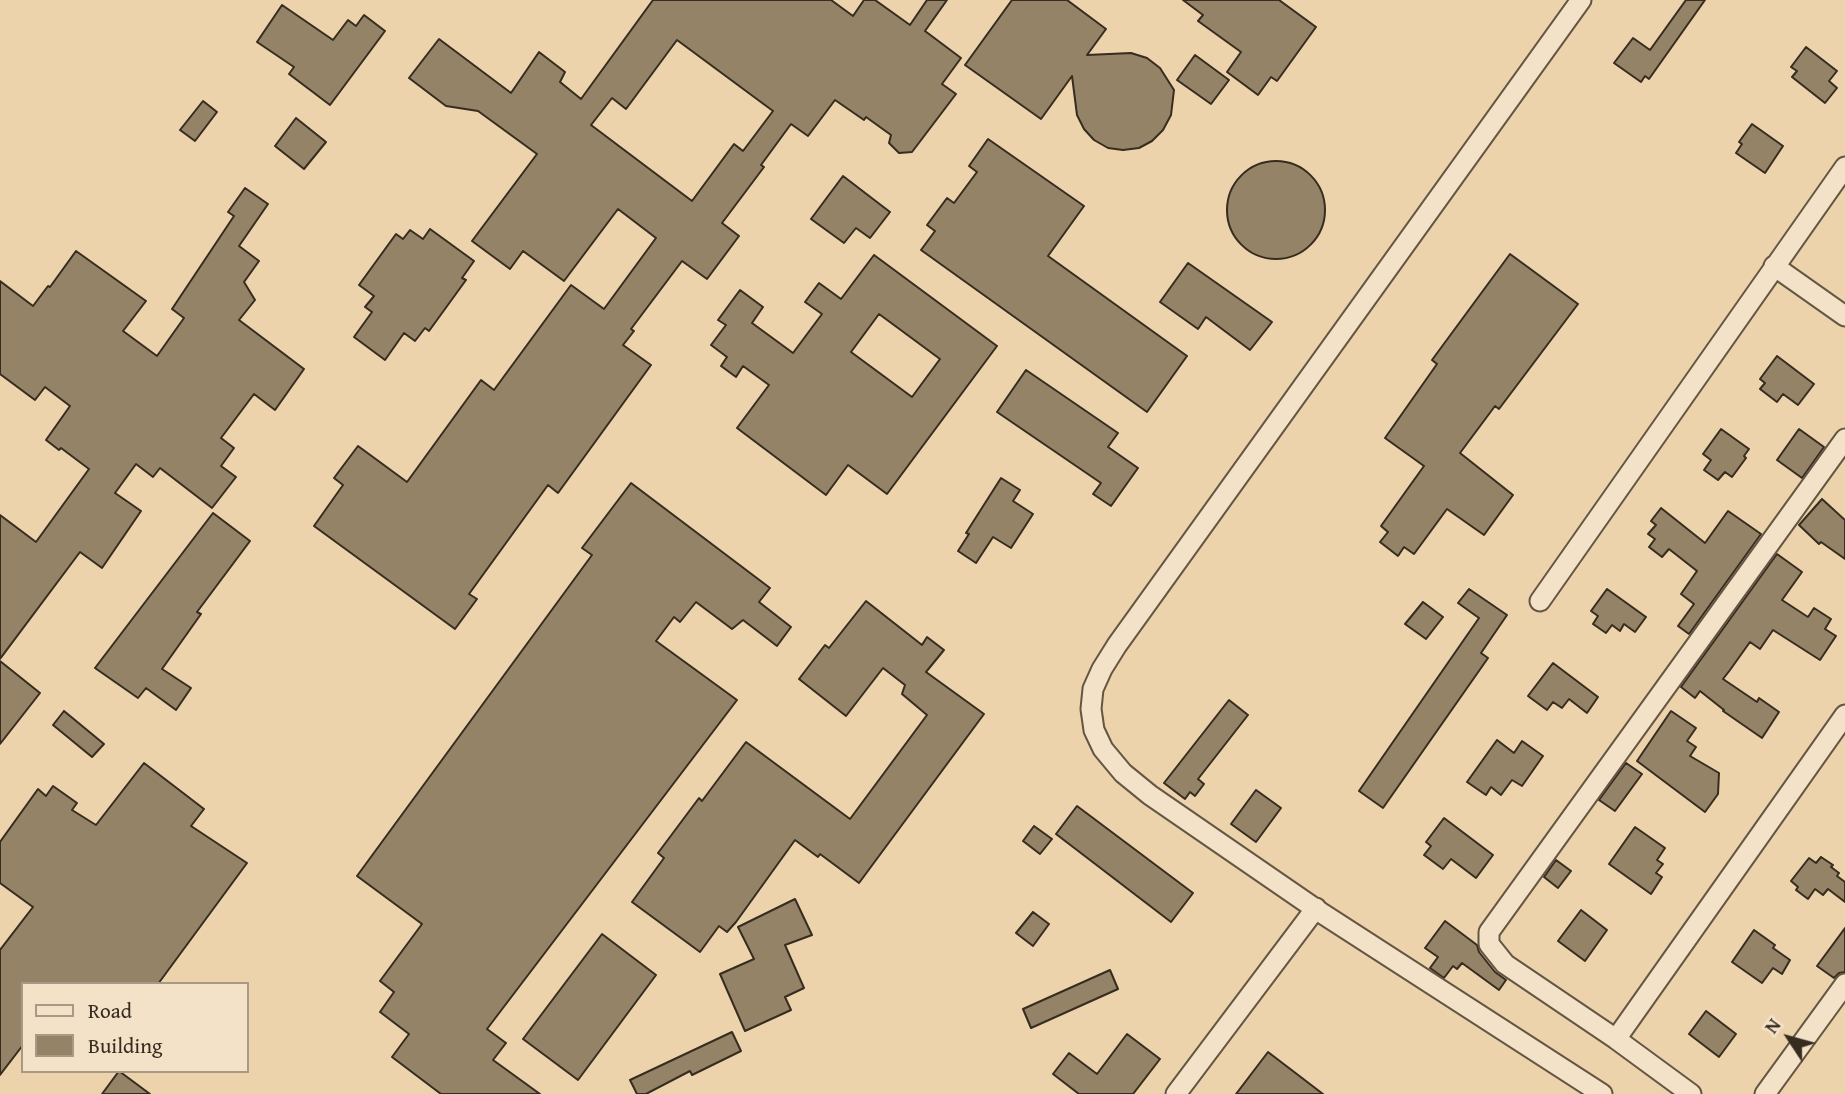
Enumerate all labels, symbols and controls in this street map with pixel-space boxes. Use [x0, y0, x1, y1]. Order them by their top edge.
legend [21, 982, 248, 1073]
text: Road [88, 995, 132, 1026]
north arrow [1754, 1003, 1824, 1073]
text: N [1757, 1012, 1787, 1039]
text: Building [88, 1030, 162, 1061]

